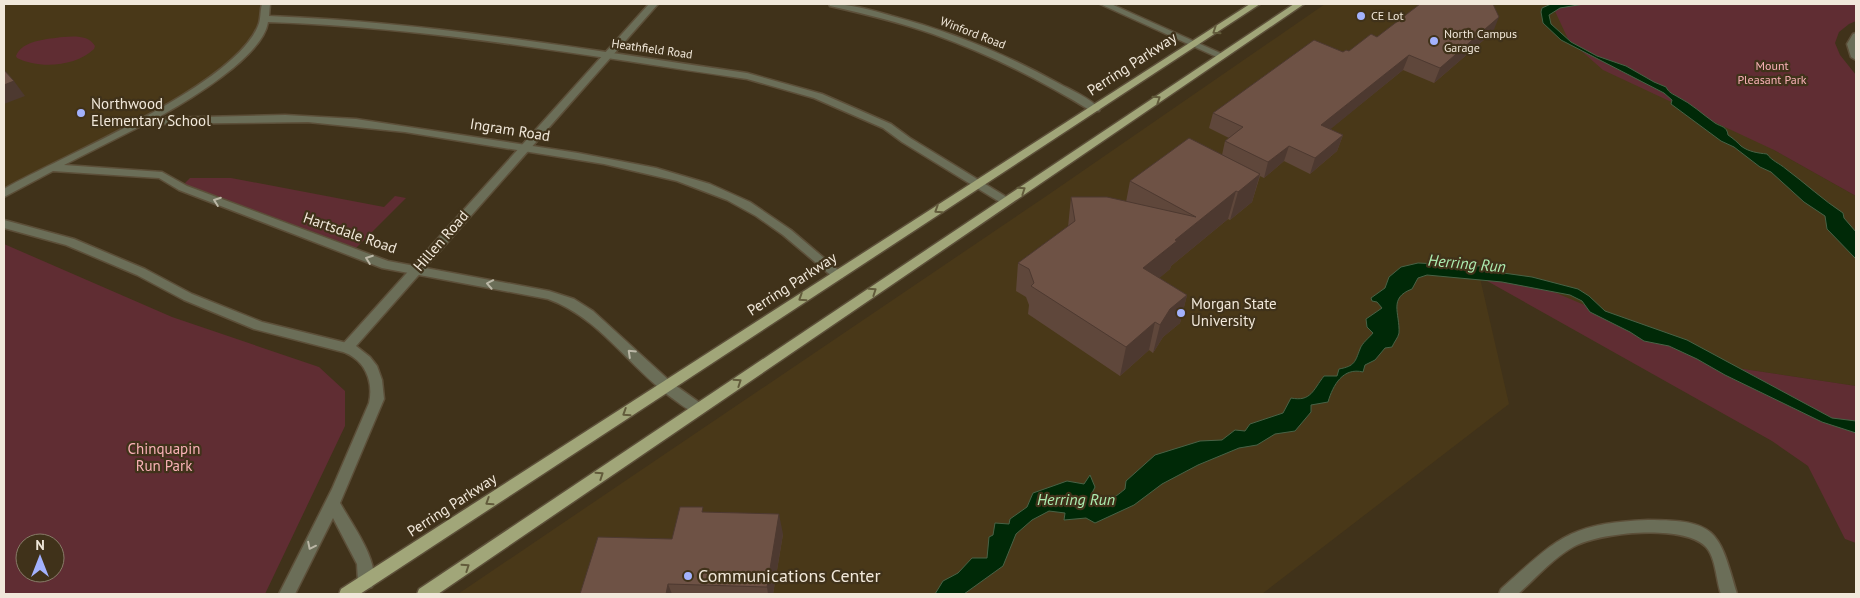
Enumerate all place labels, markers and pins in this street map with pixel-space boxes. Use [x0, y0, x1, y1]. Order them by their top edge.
place label: CE Lot [1371, 8, 1403, 23]
marker: CE Lot [1355, 10, 1367, 22]
place label: North Campus Garage [1444, 26, 1517, 55]
marker: North Campus Garage [1428, 35, 1440, 47]
place label: Northwood Elementary School [91, 94, 211, 130]
marker: Northwood Elementary School [75, 107, 87, 119]
place label: Morgan State University [1191, 294, 1277, 330]
marker: Morgan State University [1175, 307, 1187, 319]
place label: Communications Center [698, 564, 881, 587]
marker: Communications Center [682, 570, 694, 582]

